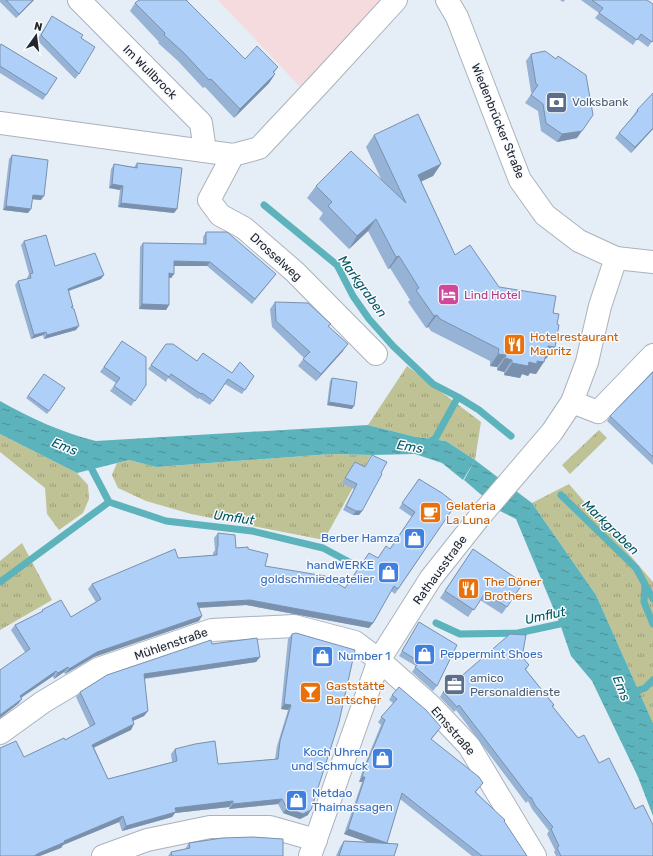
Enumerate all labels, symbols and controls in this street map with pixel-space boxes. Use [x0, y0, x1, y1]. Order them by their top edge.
north arrow [16, 16, 56, 56]
text: N [33, 20, 44, 34]
street label: Im Wullbrock [120, 42, 180, 102]
street label: Wiedenbrücker Straße [469, 61, 528, 181]
bank icon: Volksbank [544, 89, 570, 115]
place label: Volksbank [572, 95, 629, 109]
street label: Drosselweg [247, 230, 305, 284]
water label: Markgraben [334, 253, 390, 321]
hotel icon: Lind Hotel [436, 282, 462, 308]
place label: Lind Hotel [464, 288, 521, 302]
place label: Hotelrestaurant Mauritz [530, 330, 619, 358]
restaurant icon: Hotelrestaurant Mauritz [501, 331, 527, 357]
water label: Ems [50, 435, 80, 458]
water label: Ems [396, 437, 424, 456]
water label: Markgraben [579, 497, 642, 559]
place label: Gelateria La Luna [446, 499, 496, 527]
cafe icon: Gelateria La Luna [418, 500, 444, 526]
water label: Umflut [213, 507, 256, 528]
shop icon: Berber Hamza [402, 525, 428, 551]
place label: Berber Hamza [321, 531, 400, 545]
street label: Rathausstraße [410, 532, 470, 607]
place label: handWERKE goldschmiedeatelier [261, 558, 374, 586]
shop icon: handWERKE goldschmiedeatelier [376, 559, 402, 585]
place label: The Döner Brothers [484, 575, 542, 603]
restaurant icon: The Döner Brothers [456, 576, 482, 602]
water label: Umflut [523, 604, 568, 627]
street label: Mühlenstraße [132, 625, 210, 663]
shop icon: Peppermint Shoes [412, 641, 438, 667]
shop icon: Number 1 [310, 643, 336, 669]
place label: Peppermint Shoes [440, 647, 543, 661]
place label: Number 1 [338, 649, 390, 663]
place label: amico Personaldienste [470, 671, 561, 699]
office icon: amico Personaldienste [442, 672, 468, 698]
water label: Ems [610, 673, 634, 703]
place label: Gaststätte Bartscher [326, 679, 385, 707]
bar icon: Gaststätte Bartscher [297, 680, 323, 706]
street label: Emsstraße [428, 704, 478, 758]
place label: Koch Uhren und Schmuck [291, 745, 369, 773]
shop icon: Koch Uhren und Schmuck [370, 746, 396, 772]
place label: Netdao Thaimassagen [312, 786, 393, 814]
shop icon: Netdao Thaimassagen [284, 787, 310, 813]

